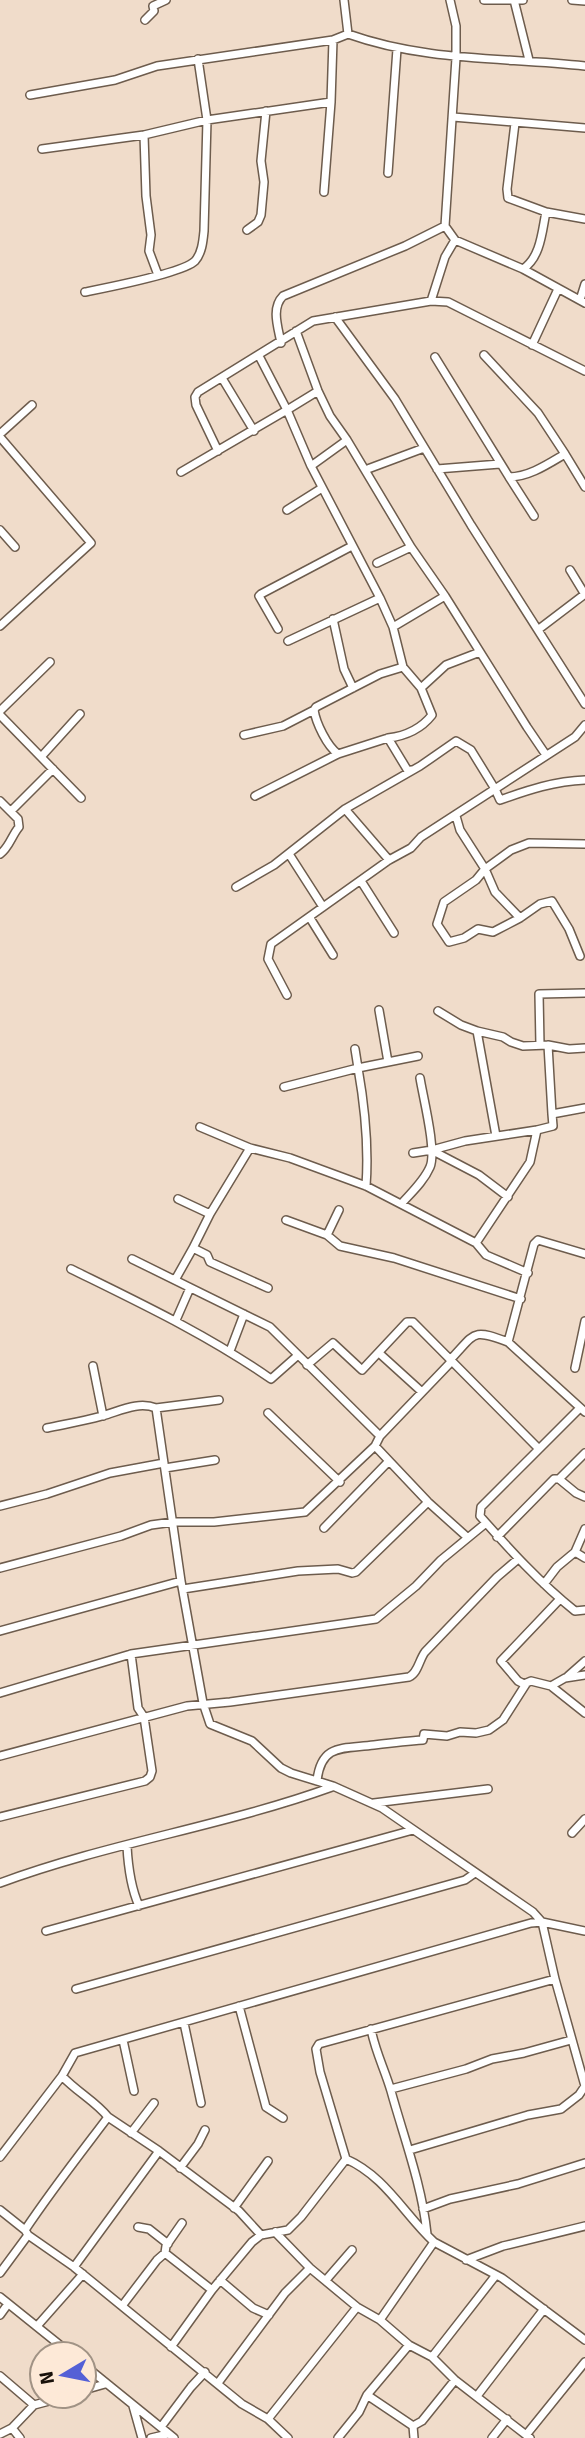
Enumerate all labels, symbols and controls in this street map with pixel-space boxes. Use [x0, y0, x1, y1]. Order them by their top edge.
north arrow [28, 2340, 98, 2410]
text: N [34, 2369, 60, 2386]

